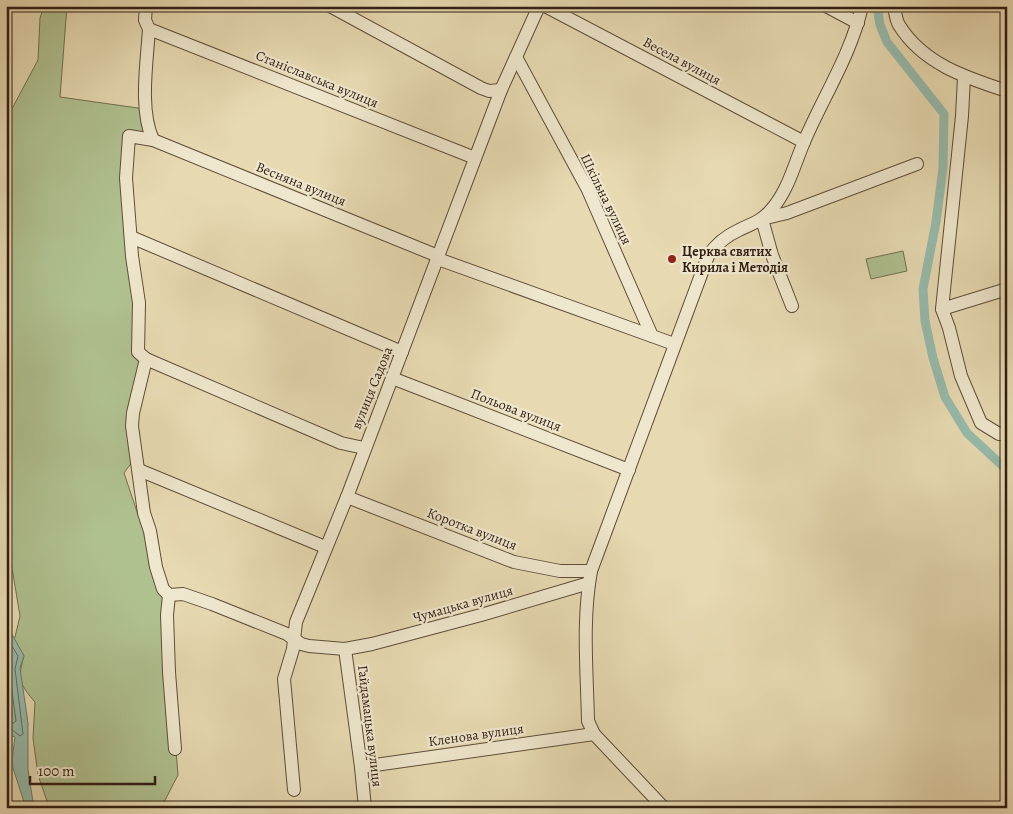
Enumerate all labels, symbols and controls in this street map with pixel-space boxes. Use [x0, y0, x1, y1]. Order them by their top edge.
street label: Весела вулиця [640, 32, 725, 90]
street label: Станіславська вулиця [253, 46, 381, 112]
street label: Шкільна вулиця [576, 150, 636, 248]
street label: Весняна вулиця [253, 157, 349, 211]
place label: Церква святих Кирила і Методія [682, 242, 788, 277]
marker: Церква святих Кирила і Методія [666, 253, 678, 265]
street label: вулиця Садова [347, 343, 397, 432]
street label: Польова вулиця [468, 384, 564, 436]
street label: Коротка вулиця [424, 503, 520, 555]
street label: Чумацька вулиця [411, 581, 515, 627]
street label: Гайдамацька вулиця [353, 664, 387, 788]
street label: Кленова вулиця [427, 719, 525, 751]
scale bar [30, 754, 155, 786]
text: 100 m [38, 761, 75, 781]

